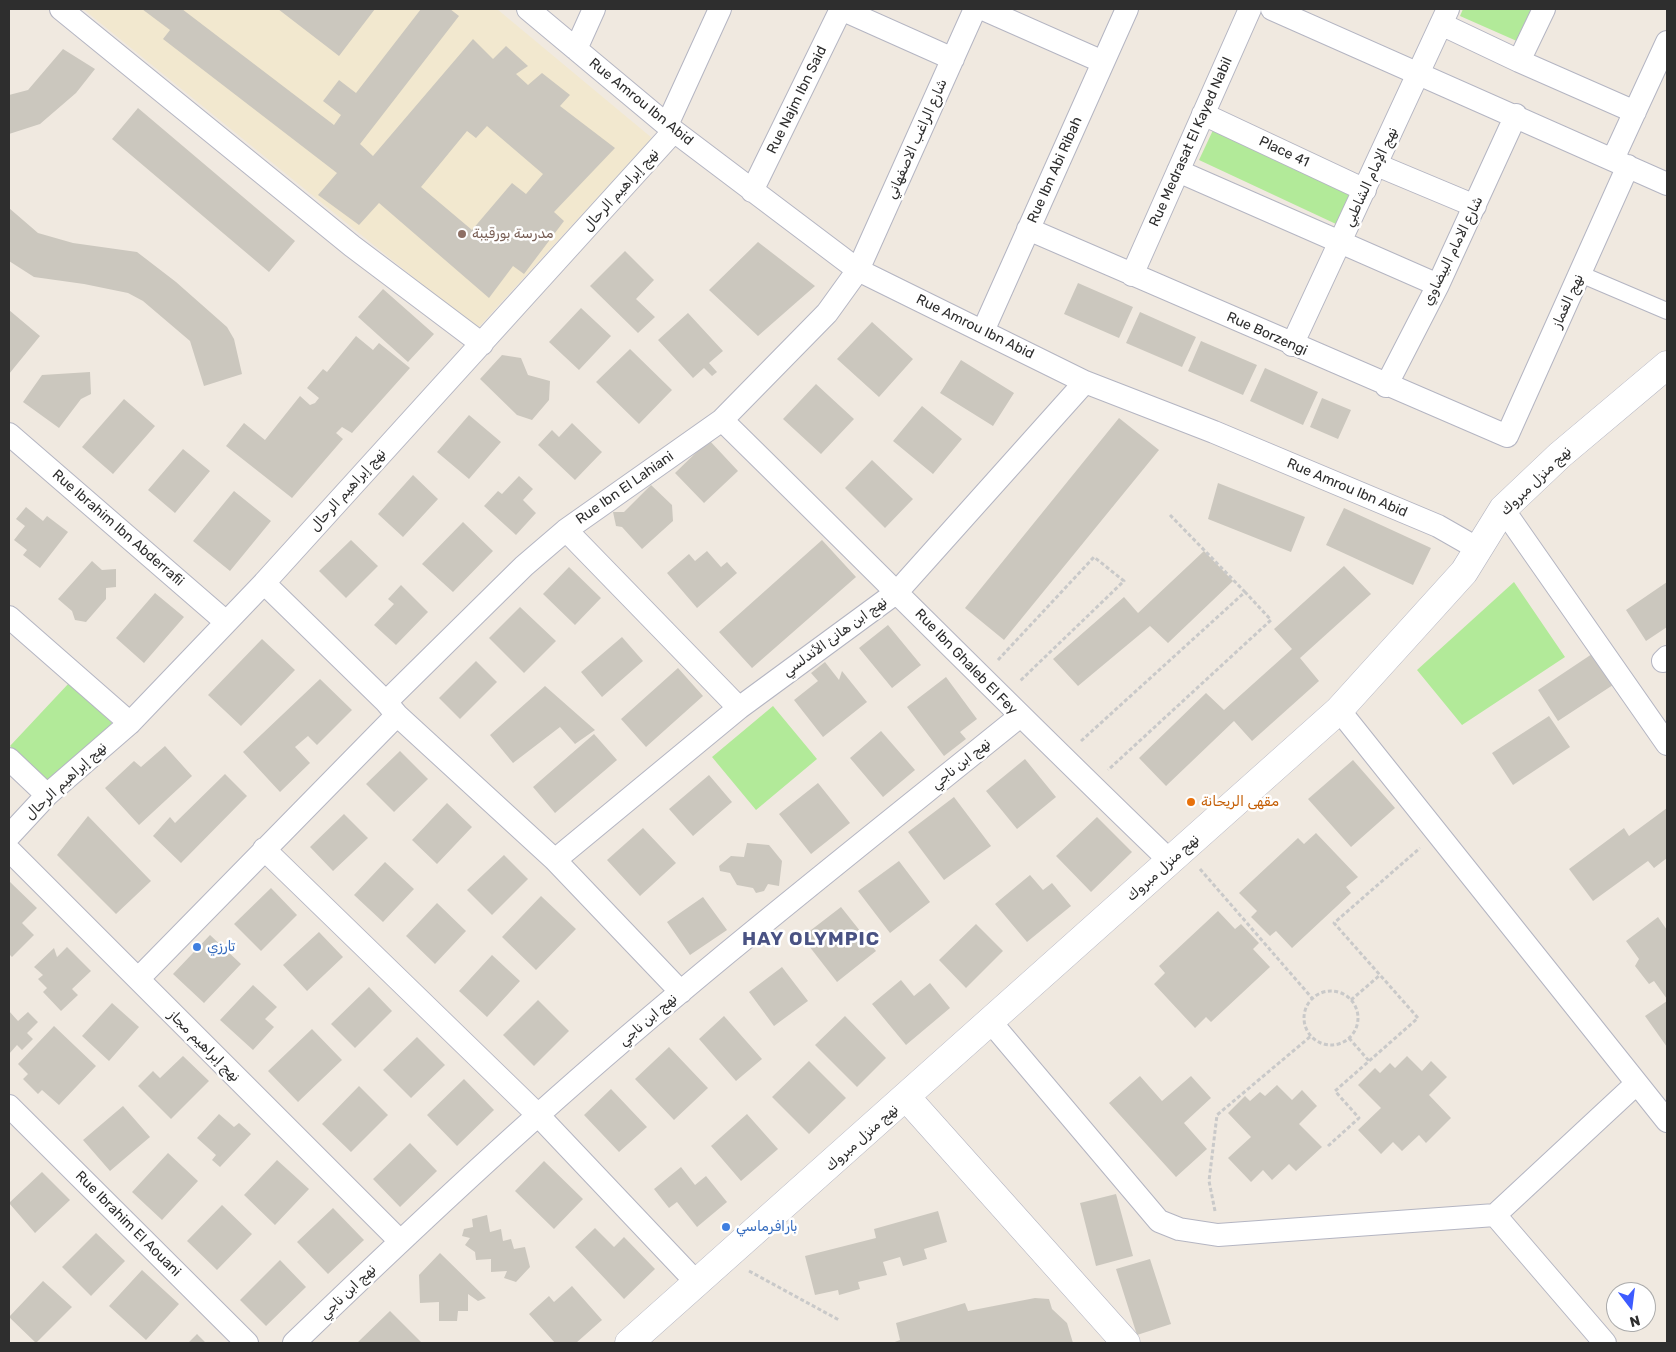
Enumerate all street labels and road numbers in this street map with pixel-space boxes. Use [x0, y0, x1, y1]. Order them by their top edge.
street label: Rue Najm Ibn Said [764, 43, 830, 157]
street label: Rue Amrou Ibn Abid [585, 55, 697, 149]
street label: Rue Medrasat El Kayed Nabil [1146, 55, 1236, 229]
street label: شارع الراغب الاصفهاني [883, 76, 951, 202]
street label: Rue Ibn Abi Ribah [1024, 114, 1086, 226]
street label: نهج الإمام الشاطبي [1341, 125, 1401, 229]
street label: Place 41 [1256, 133, 1312, 171]
street label: نهج إبراهيم الرحال [579, 145, 663, 235]
street label: شارع الامام البيضاوي [1419, 194, 1487, 308]
street label: نهج الغماز [1549, 272, 1587, 330]
street label: Rue Amrou Ibn Abid [913, 291, 1037, 363]
street label: Rue Borzengi [1224, 309, 1310, 359]
street label: نهج منزل مبروك [1497, 443, 1575, 519]
street label: نهج إبراهيم الرحال [306, 445, 390, 535]
street label: Rue Ibn El Lahiani [573, 448, 677, 528]
street label: Rue Amrou Ibn Abid [1284, 455, 1410, 521]
street label: Rue Ibrahim Ibn Abderrafii [49, 466, 187, 590]
street label: نهج ابن هانئ الأندلسي [779, 593, 891, 681]
street label: Rue Ibn Ghaleb El Fey [911, 606, 1021, 718]
street label: نهج ابن ناجي [928, 735, 994, 793]
street label: نهج إبراهيم الرحال [22, 739, 110, 823]
street label: نهج منزل مبروك [1123, 831, 1203, 905]
street label: نهج ابن ناجي [615, 990, 681, 1050]
street label: نهج إبراهيم مجاز [165, 1007, 243, 1085]
street label: نهج منزل مبروك [822, 1101, 902, 1175]
street label: Rue Ibrahim El Aouani [72, 1168, 184, 1280]
street label: نهج ابن ناجي [316, 1261, 380, 1323]

